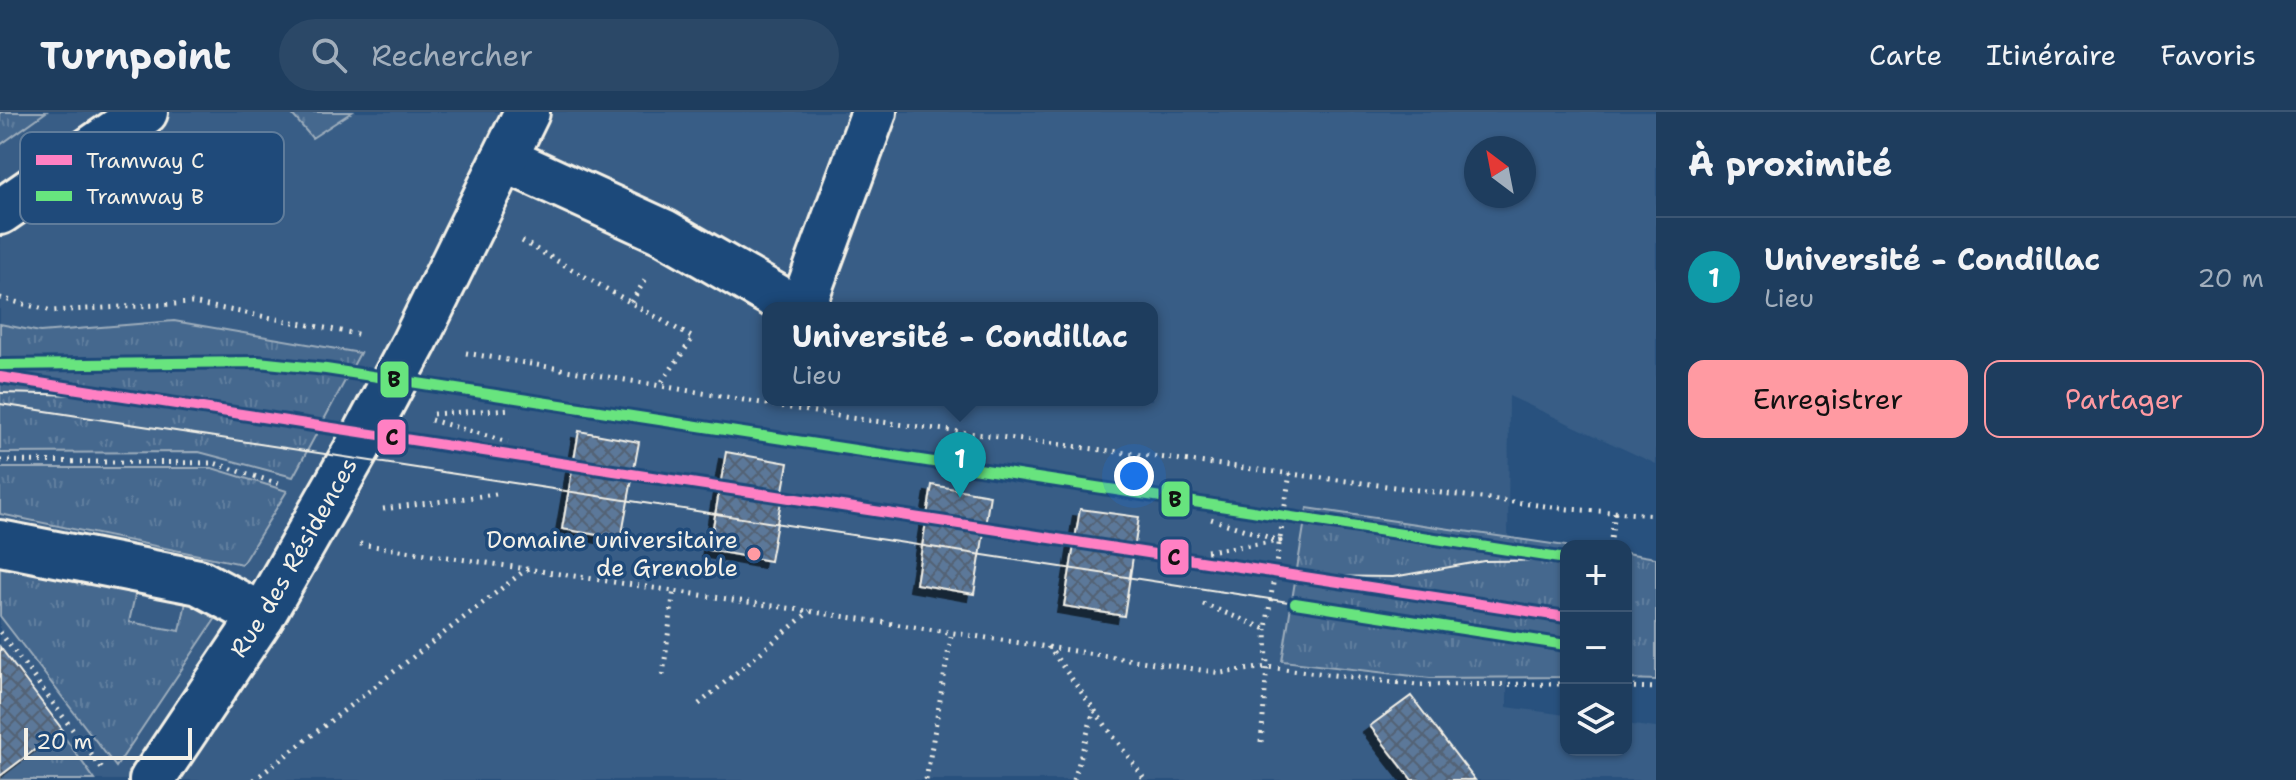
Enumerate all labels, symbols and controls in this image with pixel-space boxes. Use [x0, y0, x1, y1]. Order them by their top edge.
search box [279, 19, 839, 91]
text: Turnpoint [40, 30, 231, 81]
icon: search [307, 33, 351, 77]
text: Rechercher [371, 35, 533, 76]
text: Carte [1869, 36, 1942, 74]
text: Itinéraire [1986, 36, 2116, 74]
text: Favoris [2160, 36, 2256, 74]
legend [20, 132, 284, 224]
north arrow [1464, 136, 1536, 208]
text: À proximité [1688, 141, 1892, 187]
text: Tramway C [86, 146, 205, 175]
text: Tramway B [86, 182, 204, 211]
text: Université - Condillac [1764, 239, 2100, 280]
text: 1 [1708, 260, 1720, 295]
text: 20 m [2197, 260, 2264, 295]
text: Lieu [1764, 280, 1814, 315]
popup [762, 302, 1158, 406]
text: Université - Condillac [792, 316, 1128, 357]
text: Lieu [792, 357, 842, 392]
line badge: B [379, 360, 410, 399]
button: Enregistrer [1688, 360, 1968, 438]
button: Partager [1984, 360, 2264, 438]
text: B [387, 365, 401, 394]
line badge: C [376, 418, 407, 456]
text: C [385, 423, 399, 452]
pin: 1 [934, 432, 986, 498]
street label: Rue des Résidences [223, 452, 365, 664]
your location [1114, 456, 1154, 496]
line badge: B [1160, 480, 1191, 518]
text: B [1168, 485, 1182, 514]
place label: Domaine universitaire de Grenoble [486, 524, 738, 584]
line badge: C [1159, 538, 1190, 576]
map controls [1560, 540, 1632, 756]
button: + [1560, 540, 1632, 612]
text: C [1167, 543, 1181, 572]
marker: Domaine universitaire de Grenoble [745, 545, 763, 563]
button: − [1560, 612, 1632, 684]
button: layers [1560, 684, 1632, 756]
scale bar [24, 724, 192, 760]
text: 20 m [36, 727, 93, 756]

